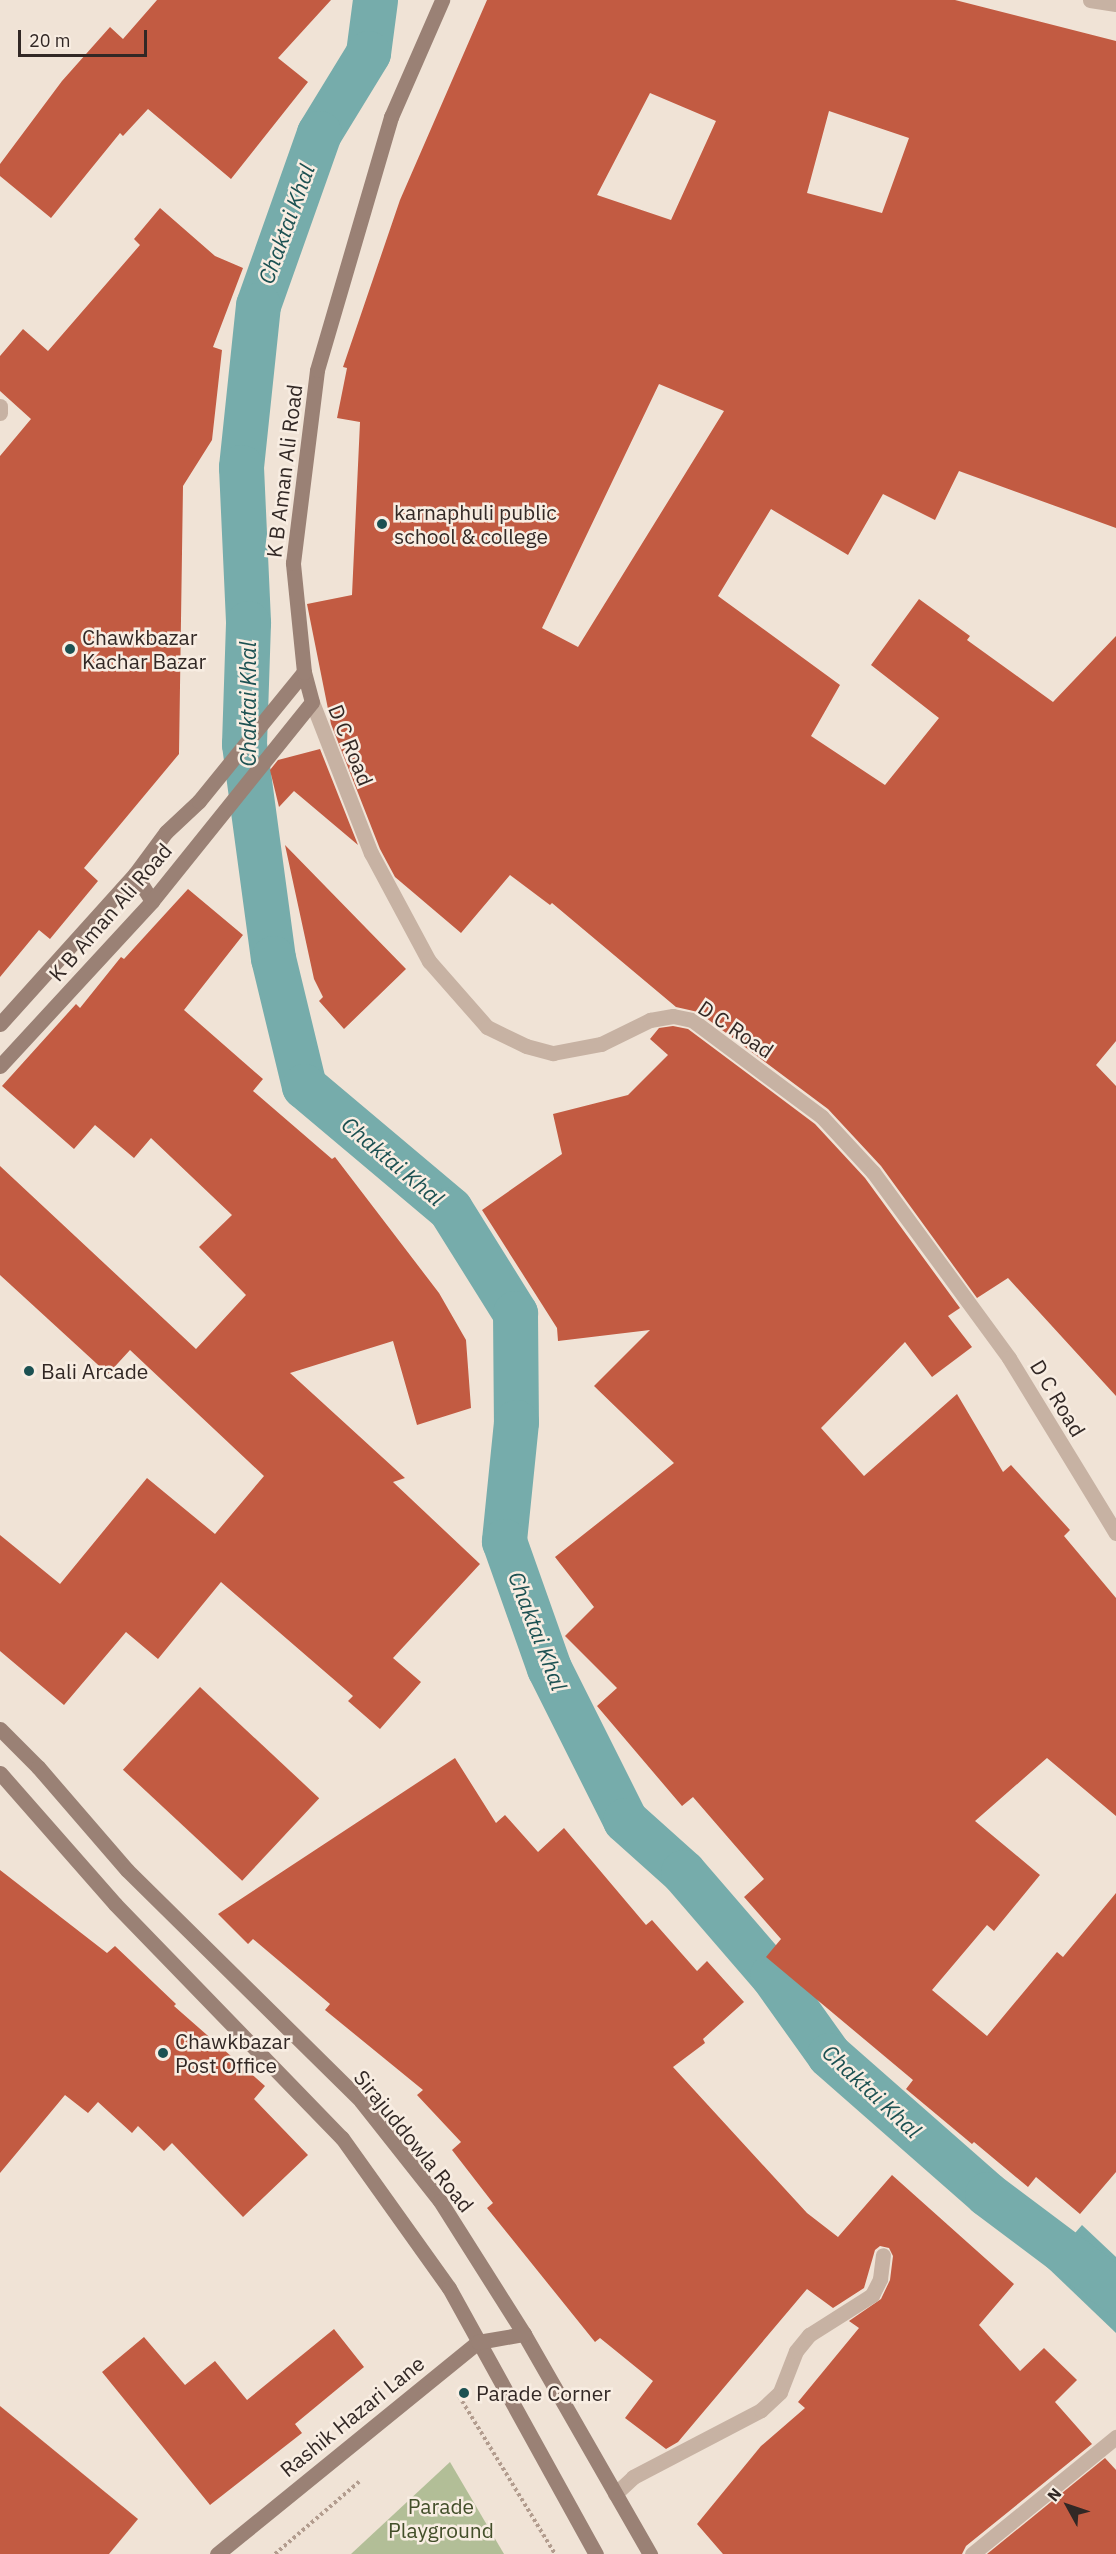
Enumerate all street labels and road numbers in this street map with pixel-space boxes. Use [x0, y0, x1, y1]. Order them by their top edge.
street label: K B Aman Ali Road [261, 383, 307, 559]
street label: D C Road [323, 701, 379, 789]
street label: K B Aman Ali Road [43, 838, 177, 986]
street label: D C Road [694, 995, 778, 1063]
street label: D C Road [1025, 1355, 1091, 1441]
street label: Sirajuddowla Road [349, 2065, 479, 2217]
street label: Rashik Hazari Lane [275, 2350, 429, 2482]

